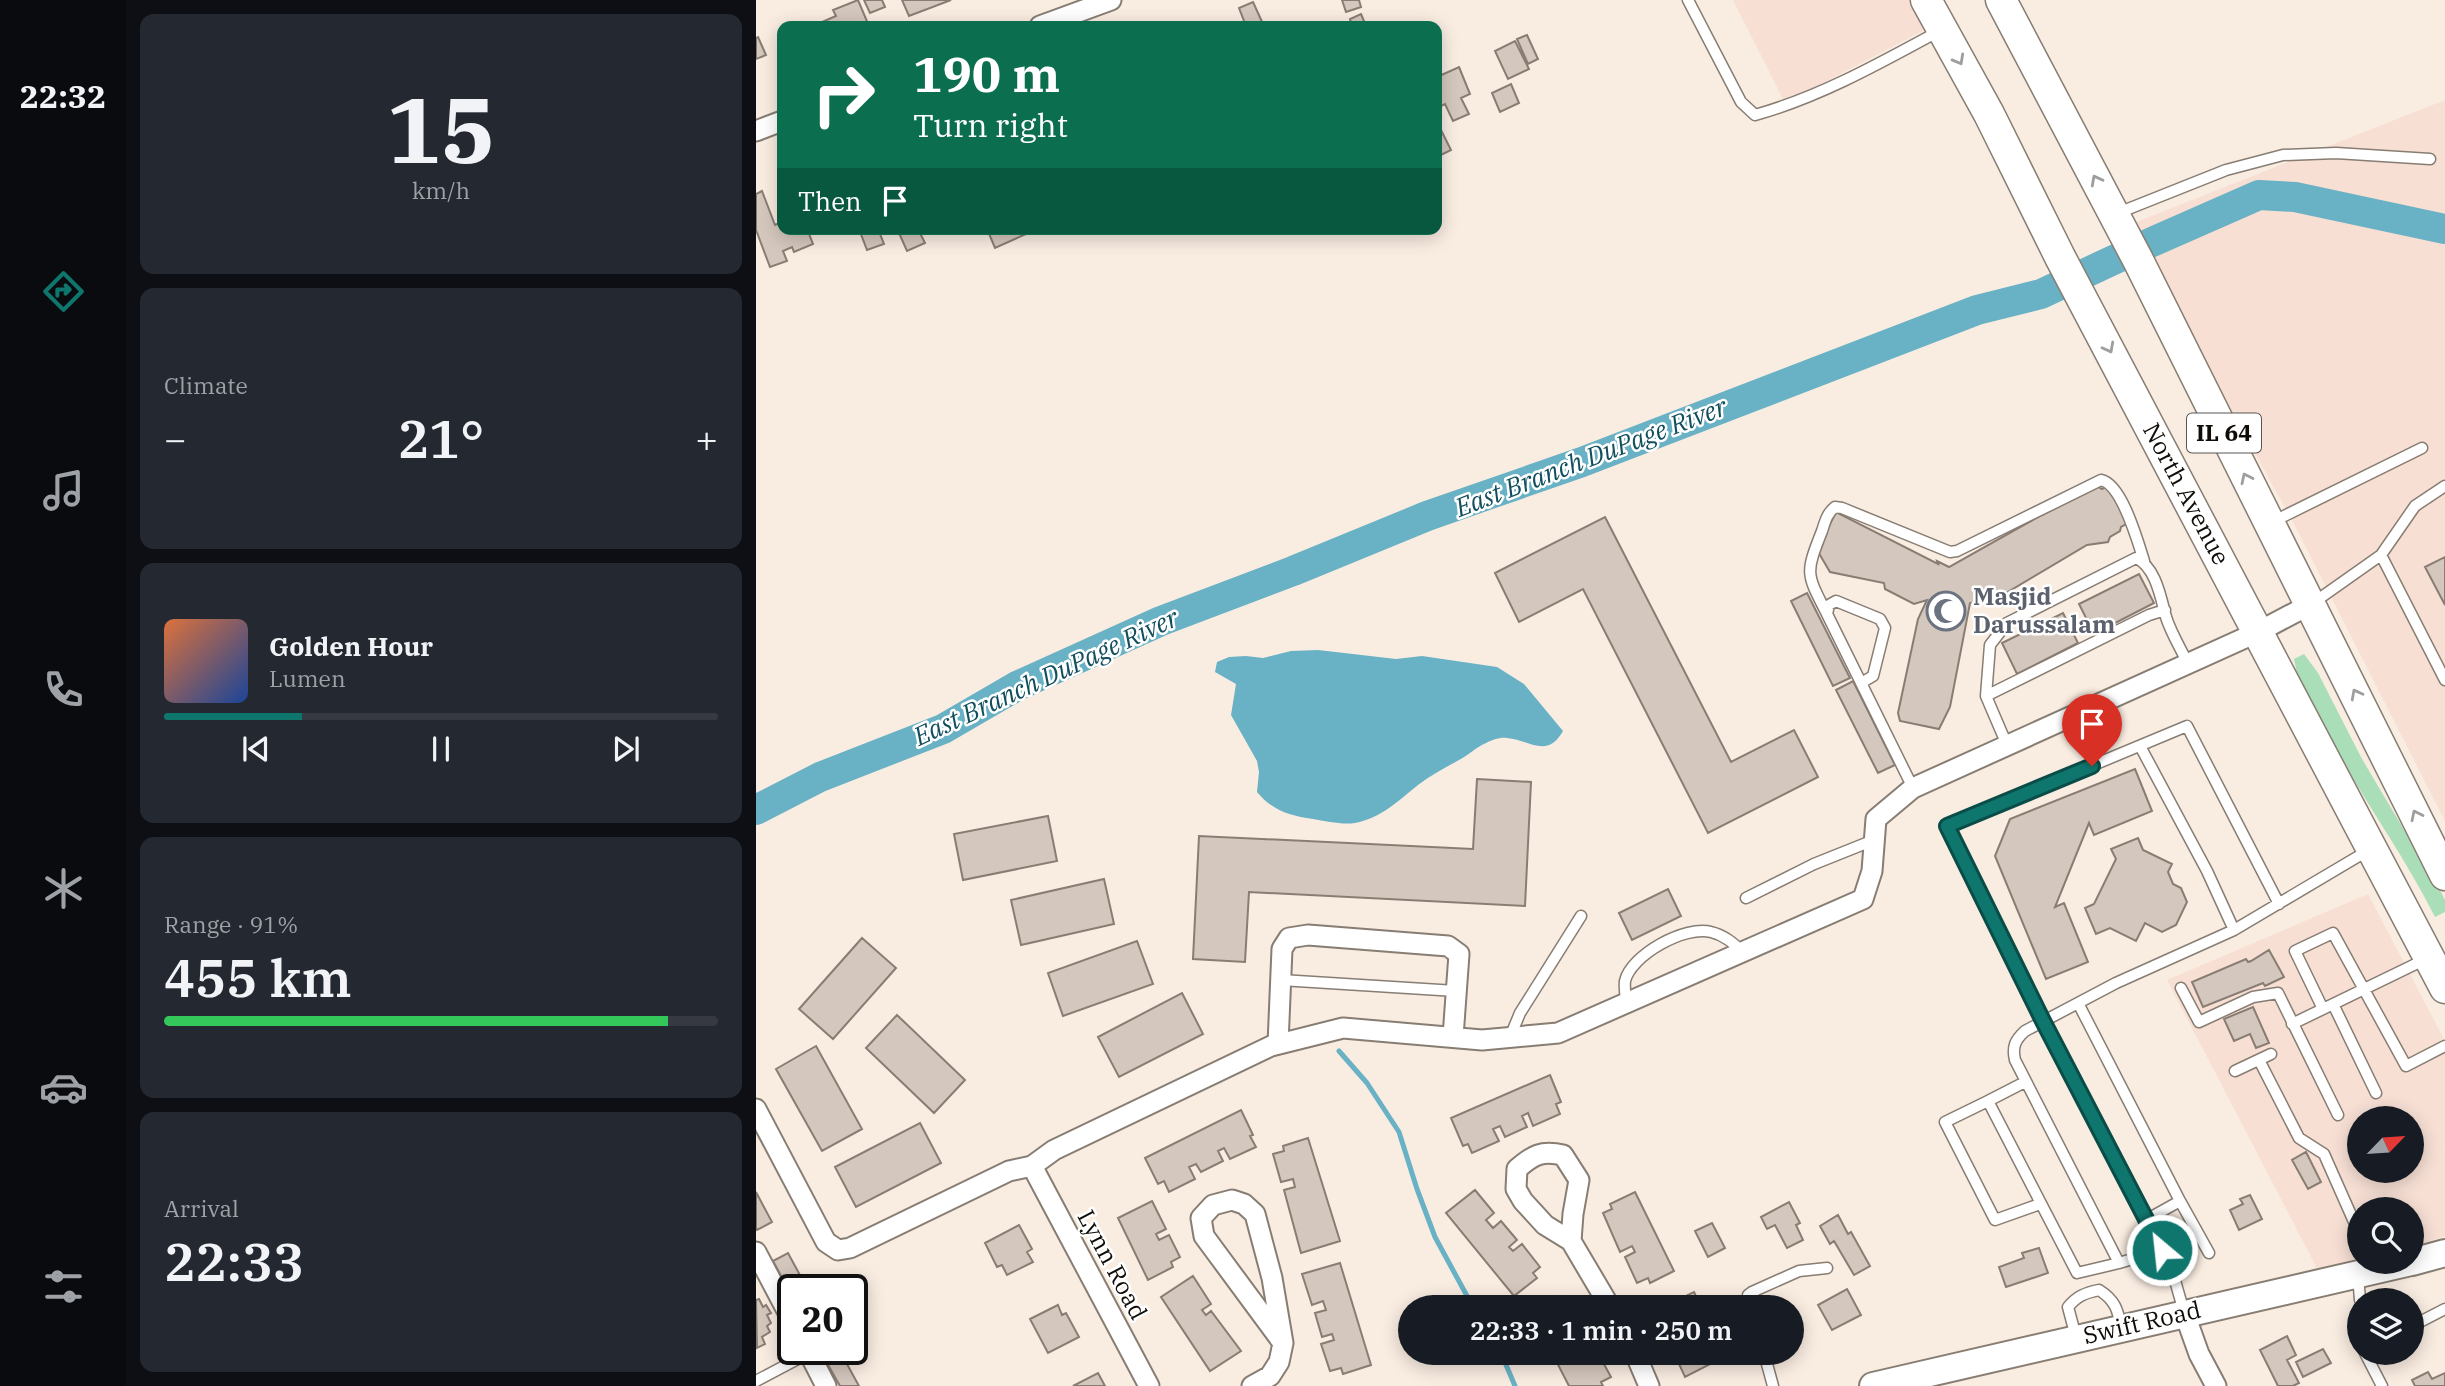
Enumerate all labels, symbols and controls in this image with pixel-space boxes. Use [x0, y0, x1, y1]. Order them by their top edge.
text: 190 m [913, 42, 1060, 105]
icon: right [798, 49, 889, 140]
one-way arrow [1951, 53, 1964, 65]
text: 15 [386, 70, 496, 188]
text: 22:32 [20, 75, 106, 117]
text: Turn right [913, 104, 1068, 146]
one-way arrow [2090, 174, 2104, 187]
text: km/h [412, 175, 470, 205]
icon: arrive [876, 182, 914, 220]
text: Then [798, 184, 862, 218]
icon: directions [39, 267, 88, 316]
one-way arrow [2100, 341, 2114, 353]
text: Climate [164, 370, 248, 400]
water label: East Branch DuPage River [1449, 388, 1732, 524]
text: 21° [398, 405, 484, 472]
text: − [164, 414, 187, 463]
text: + [695, 414, 718, 463]
road number: IL 64 [2187, 414, 2261, 452]
street label: North Avenue [2136, 417, 2238, 570]
icon: music [39, 466, 88, 515]
one-way arrow [2241, 473, 2255, 485]
place label: Masjid Darussalam [1973, 580, 2115, 640]
mosque icon: Masjid Darussalam [1925, 590, 1967, 632]
water label: East Branch DuPage River [907, 599, 1184, 753]
text: Golden Hour [269, 629, 433, 663]
text: Lumen [269, 663, 346, 693]
icon: phone [39, 665, 88, 714]
one-way arrow [2350, 689, 2364, 701]
pin [2062, 694, 2122, 766]
icon: arrive [2073, 705, 2111, 743]
icon: previous [237, 730, 275, 768]
icon: pause [422, 730, 460, 768]
icon: next [607, 730, 645, 768]
one-way arrow [2410, 810, 2424, 822]
icon: climate [39, 864, 88, 913]
text: Range · 91% [164, 909, 298, 939]
text: 455 km [164, 944, 352, 1011]
icon: car [39, 1063, 88, 1112]
north arrow [2347, 1106, 2424, 1183]
map controls [2347, 1106, 2424, 1365]
text: Arrival [164, 1193, 239, 1223]
button: search [2347, 1197, 2424, 1274]
street label: Lynn Road [1071, 1204, 1155, 1325]
position arrow [2125, 1213, 2199, 1287]
text: 22:33 [164, 1228, 304, 1295]
icon: filters [39, 1262, 88, 1311]
speed limit sign: 20 [777, 1274, 868, 1365]
button: layers [2347, 1288, 2424, 1365]
street label: Swift Road [2080, 1293, 2204, 1351]
text: 22:33 · 1 min · 250 m [1470, 1313, 1732, 1347]

